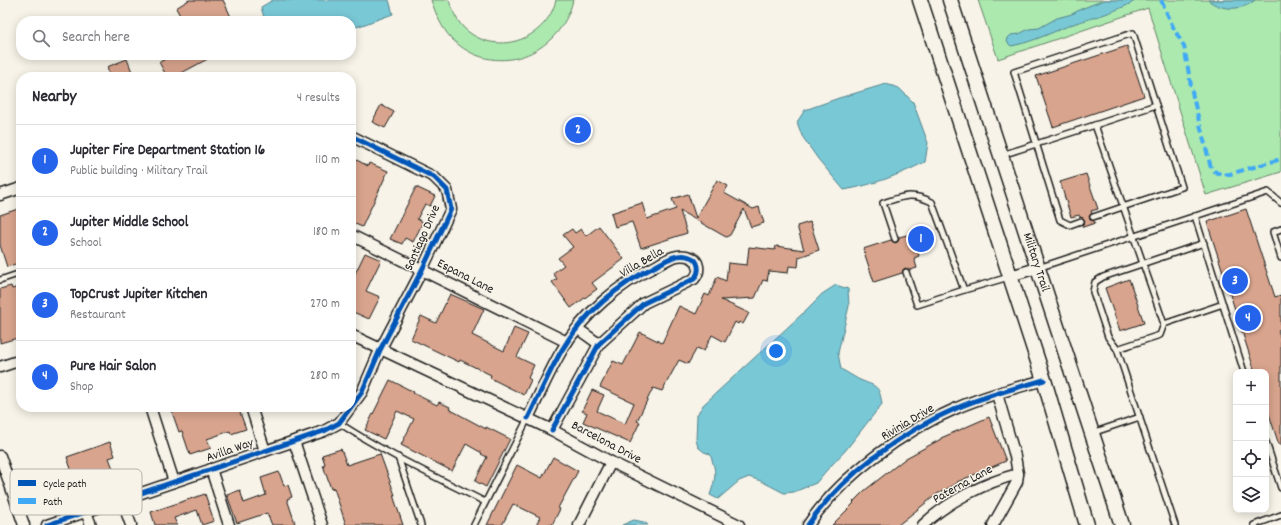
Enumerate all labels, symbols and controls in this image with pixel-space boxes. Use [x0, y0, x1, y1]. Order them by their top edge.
search box [16, 16, 356, 60]
icon: search [30, 27, 52, 49]
text: Search here [62, 27, 130, 49]
text: Nearby [32, 86, 76, 110]
text: 4 results [297, 89, 340, 108]
pin: 2 [565, 115, 591, 145]
text: Jupiter Fire Department Station 16 [70, 140, 265, 162]
text: 1 [44, 151, 46, 170]
text: 110 m [315, 151, 340, 170]
text: Public building · Military Trail [70, 162, 208, 181]
street label: Santiago Drive [400, 202, 446, 274]
text: Jupiter Middle School [70, 212, 188, 234]
text: 2 [42, 223, 48, 242]
text: 180 m [313, 223, 340, 242]
pin: 1 [908, 224, 934, 254]
street label: Military Trail [1017, 230, 1054, 294]
text: School [70, 234, 102, 253]
street label: Villa Bella [616, 242, 668, 283]
street label: Espana Lane [433, 255, 497, 300]
pin: 3 [1222, 266, 1248, 296]
text: TopCrust Jupiter Kitchen [70, 284, 207, 306]
text: 3 [42, 295, 48, 314]
text: 270 m [310, 295, 340, 314]
pin: 4 [1235, 303, 1261, 333]
text: Restaurant [70, 306, 126, 325]
your location [766, 341, 786, 361]
text: Pure Hair Salon [70, 356, 156, 378]
text: 4 [42, 367, 48, 386]
text: 280 m [310, 367, 340, 386]
map controls [1233, 369, 1269, 513]
button: + [1233, 369, 1269, 405]
text: Shop [70, 378, 93, 397]
street label: Rivinia Drive [878, 400, 938, 446]
button: − [1233, 405, 1269, 441]
street label: Barcelona Drive [568, 417, 645, 470]
street label: Avilla Way [204, 434, 257, 468]
button: locate [1233, 441, 1269, 477]
street label: Paterna Lane [930, 461, 997, 509]
legend [10, 469, 142, 515]
text: Cycle path [43, 477, 87, 493]
button: layers [1233, 477, 1269, 513]
text: Path [43, 495, 62, 511]

